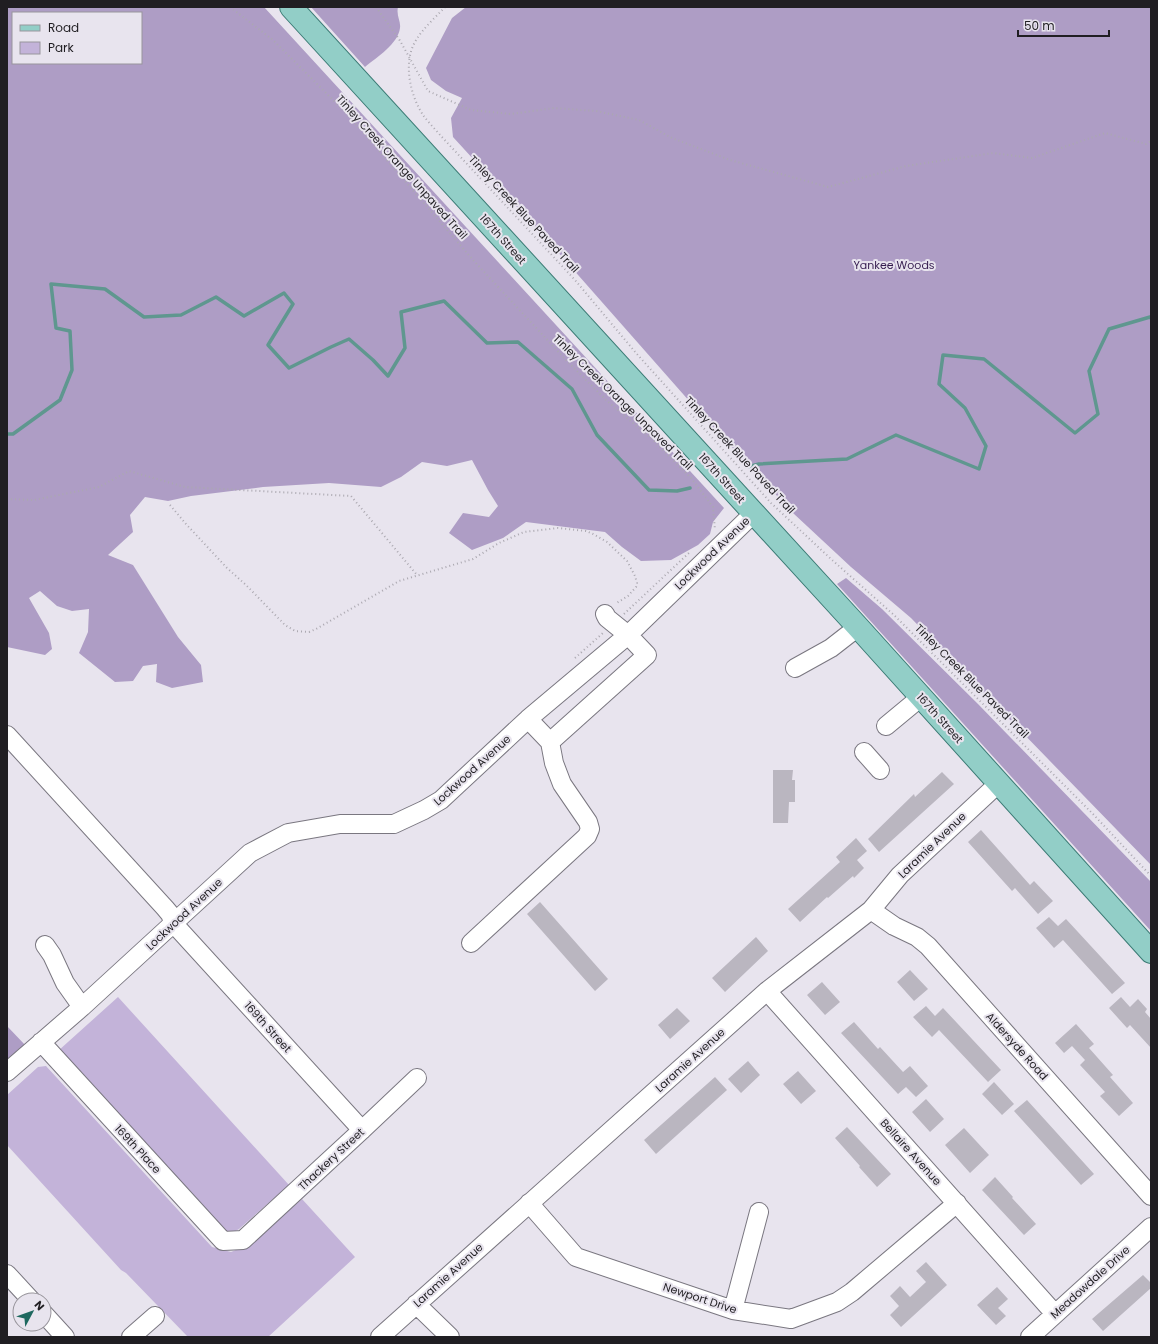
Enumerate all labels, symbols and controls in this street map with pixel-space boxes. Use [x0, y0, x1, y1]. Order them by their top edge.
legend [12, 12, 142, 64]
scale bar [1018, 12, 1109, 38]
text: 50 m [1024, 17, 1055, 34]
text: Road [48, 19, 79, 36]
text: Park [48, 39, 75, 56]
street label: Tinley Creek Orange Unpaved Trail [333, 91, 471, 243]
street label: Tinley Creek Blue Paved Trail [465, 152, 583, 276]
street label: 167th Street [476, 210, 530, 268]
park label: Yankee Woods [853, 257, 935, 273]
street label: Tinley Creek Orange Unpaved Trail [549, 331, 697, 473]
street label: Tinley Creek Blue Paved Trail [681, 393, 799, 517]
street label: 167th Street [695, 449, 749, 507]
street label: Lockwood Avenue [671, 513, 753, 593]
street label: Tinley Creek Blue Paved Trail [911, 620, 1033, 742]
street label: 167th Street [913, 689, 967, 747]
street label: Lockwood Avenue [430, 731, 514, 809]
street label: Laramie Avenue [894, 808, 970, 882]
street label: Lockwood Avenue [142, 874, 226, 954]
street label: 169th Street [241, 998, 295, 1056]
street label: Aldersyde Road [982, 1009, 1052, 1083]
street label: Laramie Avenue [652, 1024, 728, 1096]
street label: Bellaire Avenue [877, 1115, 945, 1189]
street label: 169th Place [111, 1121, 165, 1177]
street label: Thackery Street [294, 1124, 368, 1194]
street label: Laramie Avenue [410, 1239, 486, 1311]
street label: Meadowdale Drive [1047, 1242, 1133, 1322]
street label: Newport Drive [661, 1279, 739, 1318]
north arrow [12, 1292, 52, 1332]
text: N [31, 1297, 48, 1314]

